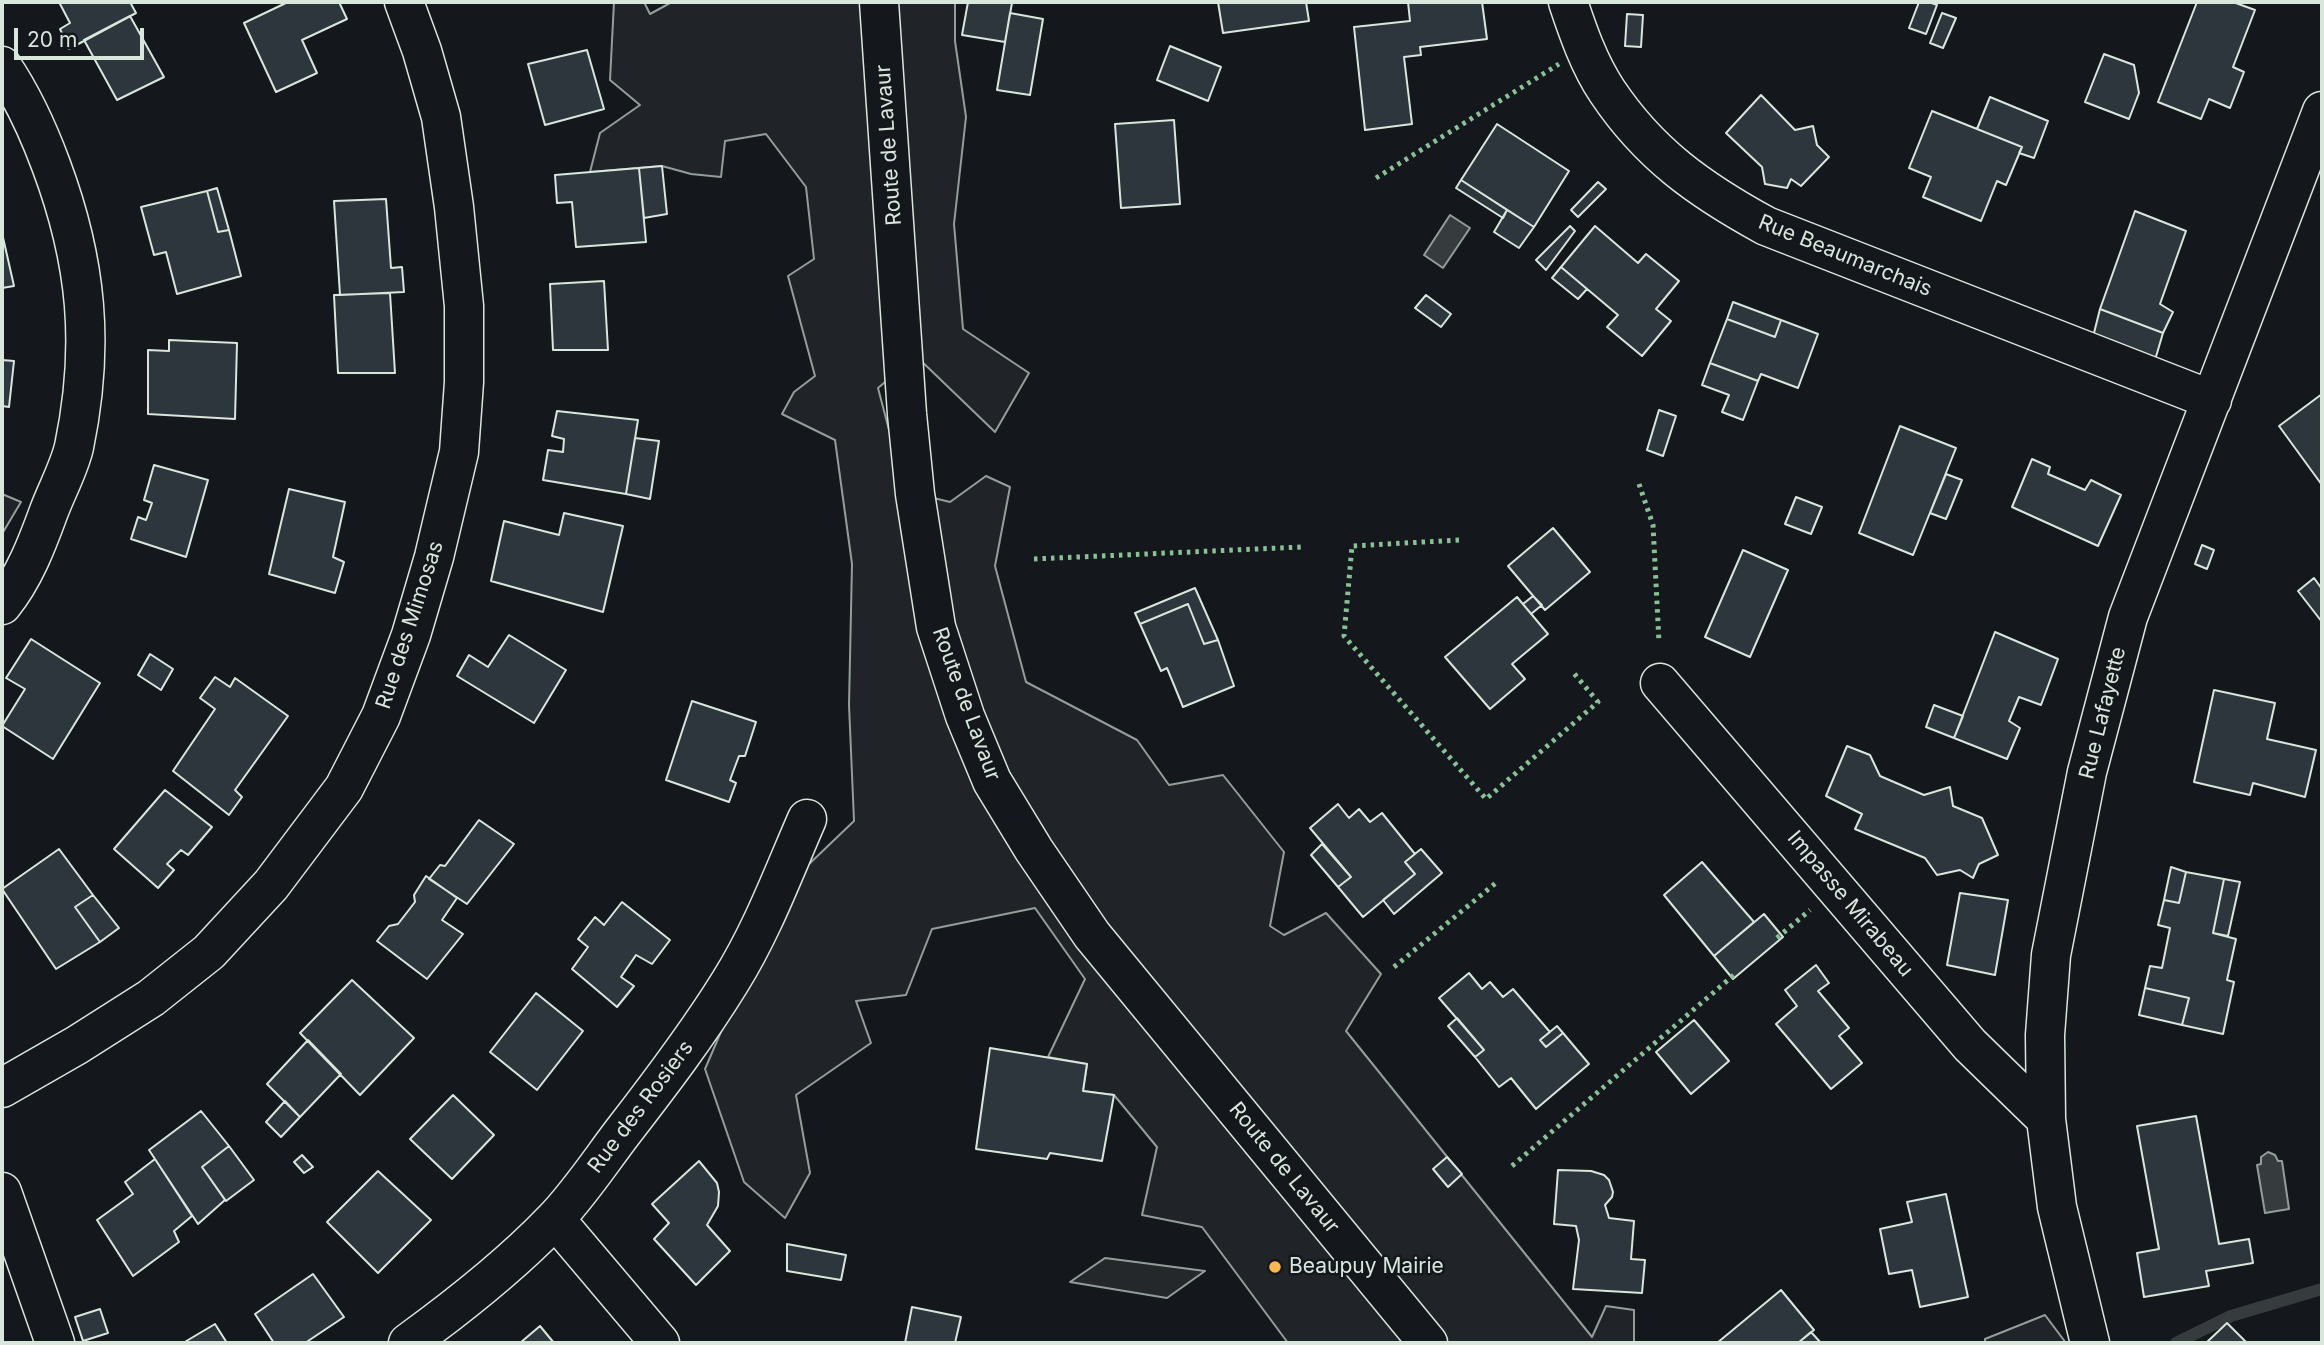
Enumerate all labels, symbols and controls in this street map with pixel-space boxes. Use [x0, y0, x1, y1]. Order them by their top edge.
scale bar [18, 14, 147, 58]
text: 20 m [27, 27, 77, 52]
street label: Route de Lavaur [871, 64, 907, 226]
street label: Rue Beaumarchais [1755, 210, 1935, 302]
street label: Rue des Mimosas [371, 538, 449, 712]
street label: Route de Lavaur [927, 624, 1005, 784]
street label: Rue Lafayette [2074, 644, 2132, 782]
street label: Impasse Mirabeau [1782, 826, 1918, 982]
street label: Rue des Rosiers [583, 1036, 699, 1178]
street label: Route de Lavaur [1223, 1097, 1345, 1239]
place label: Beaupuy Mairie [1289, 1254, 1444, 1280]
marker: Beaupuy Mairie [1267, 1259, 1283, 1275]

